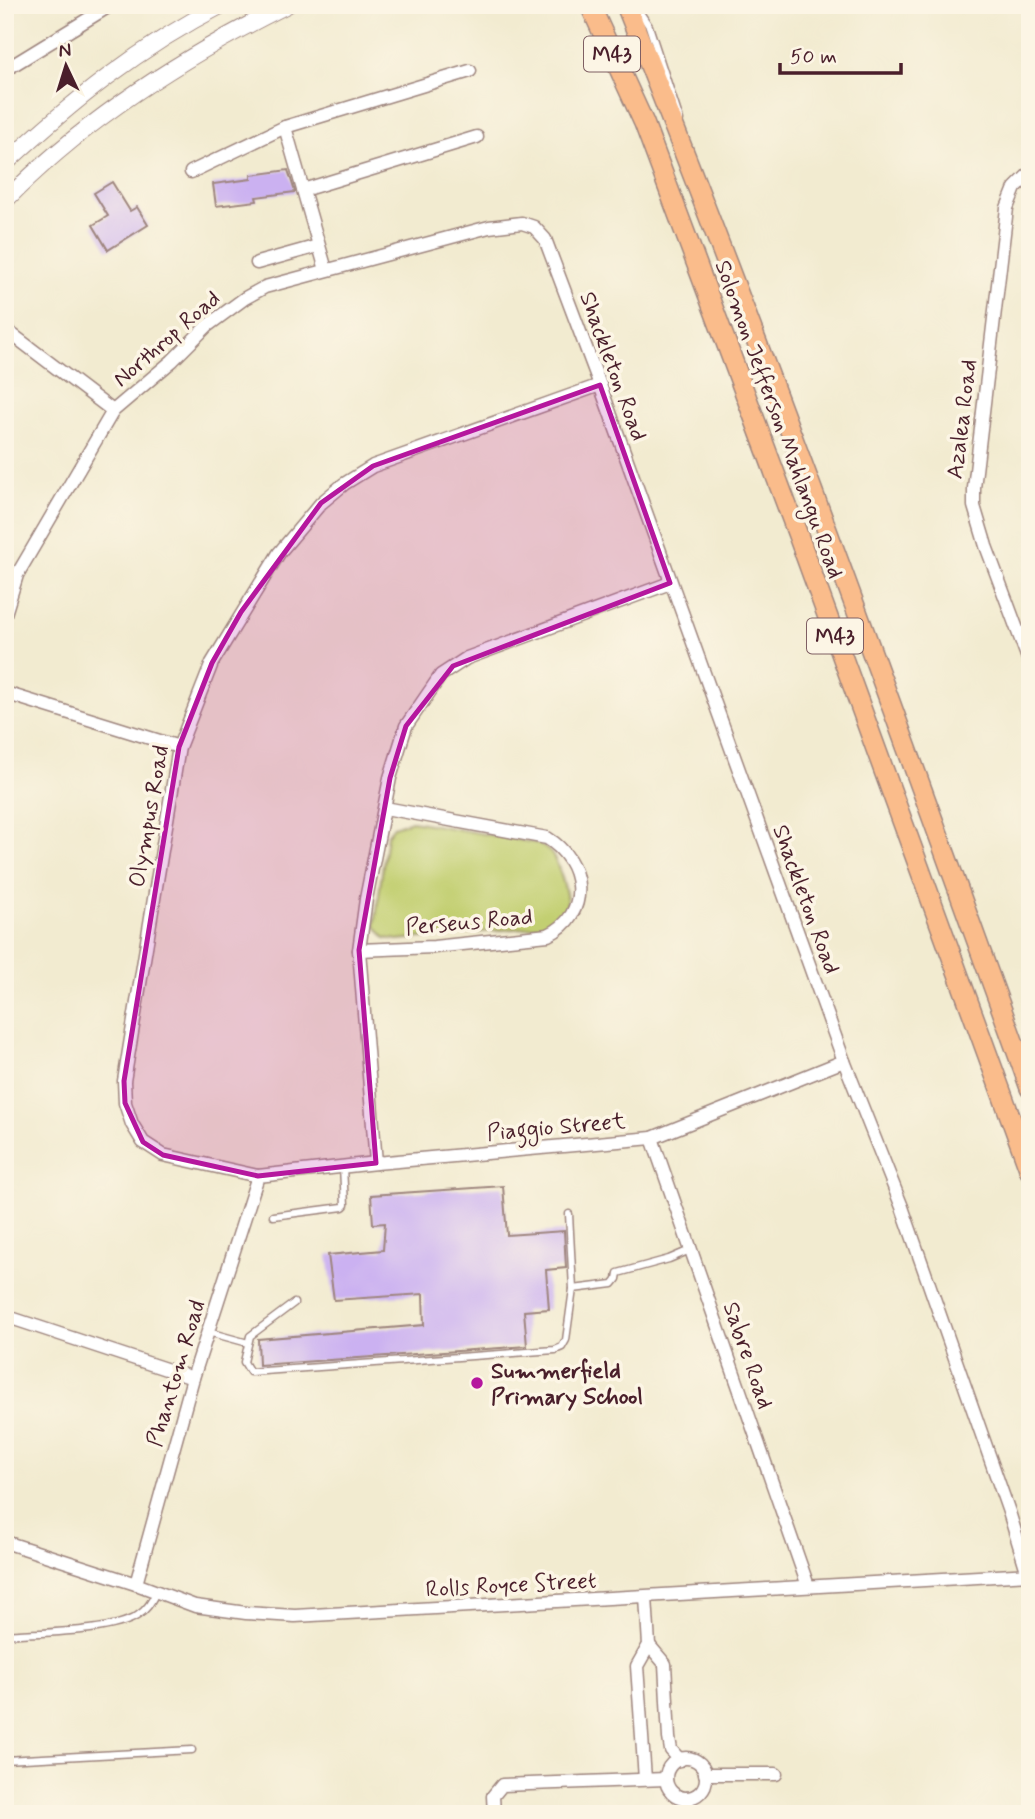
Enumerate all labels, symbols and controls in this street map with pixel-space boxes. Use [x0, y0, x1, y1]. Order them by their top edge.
north arrow [32, 32, 102, 102]
scale bar [780, 32, 900, 76]
road number: M43 [584, 36, 640, 72]
text: N [58, 38, 72, 63]
text: 50 m [790, 43, 837, 71]
street label: Solomon Jefferson Mahlangu Road [705, 256, 850, 584]
street label: Northrop Road [107, 285, 227, 395]
street label: Shackleton Road [571, 288, 653, 445]
street label: Azalea Road [941, 358, 985, 481]
road number: M43 [807, 618, 863, 654]
street label: Olympus Road [123, 743, 177, 890]
street label: Shackleton Road [764, 821, 846, 978]
street label: Perseus Road [404, 902, 534, 943]
street label: Piaggio Street [486, 1107, 627, 1151]
street label: Phantom Road [140, 1297, 213, 1451]
street label: Sabre Road [715, 1298, 779, 1413]
place label: Summerfield Primary School [491, 1357, 643, 1413]
marker: Summerfield Primary School [469, 1375, 485, 1391]
street label: Rolls Royce Street [425, 1567, 597, 1605]

